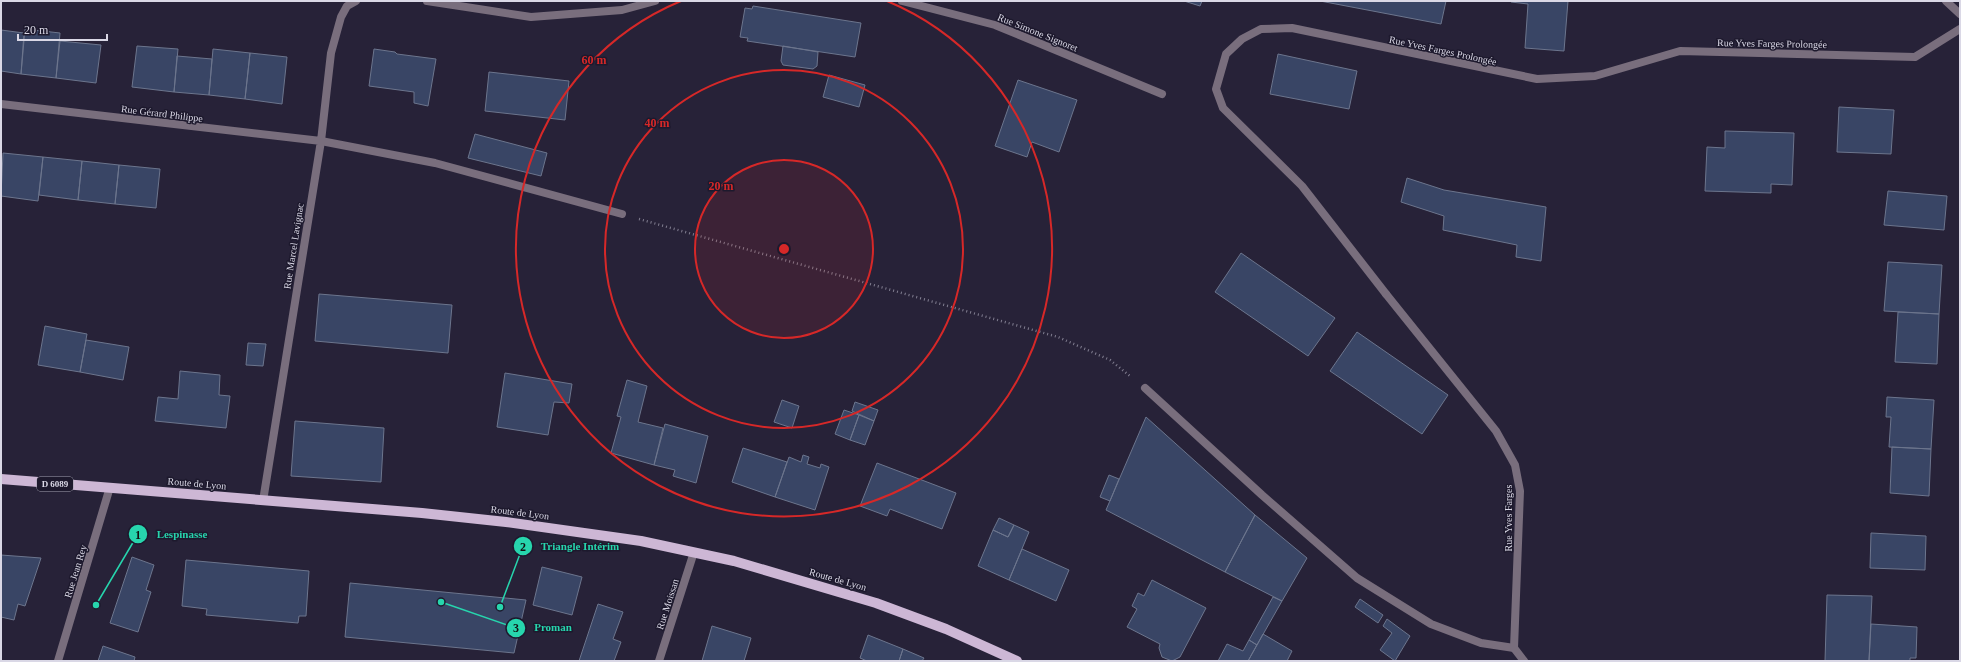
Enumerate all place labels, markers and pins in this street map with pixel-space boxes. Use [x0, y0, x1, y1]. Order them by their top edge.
centre of rings [777, 242, 791, 256]
callout: Lespinasse [128, 523, 215, 546]
callout: Triangle Intérim [513, 535, 627, 558]
callout: Proman [506, 616, 580, 639]

